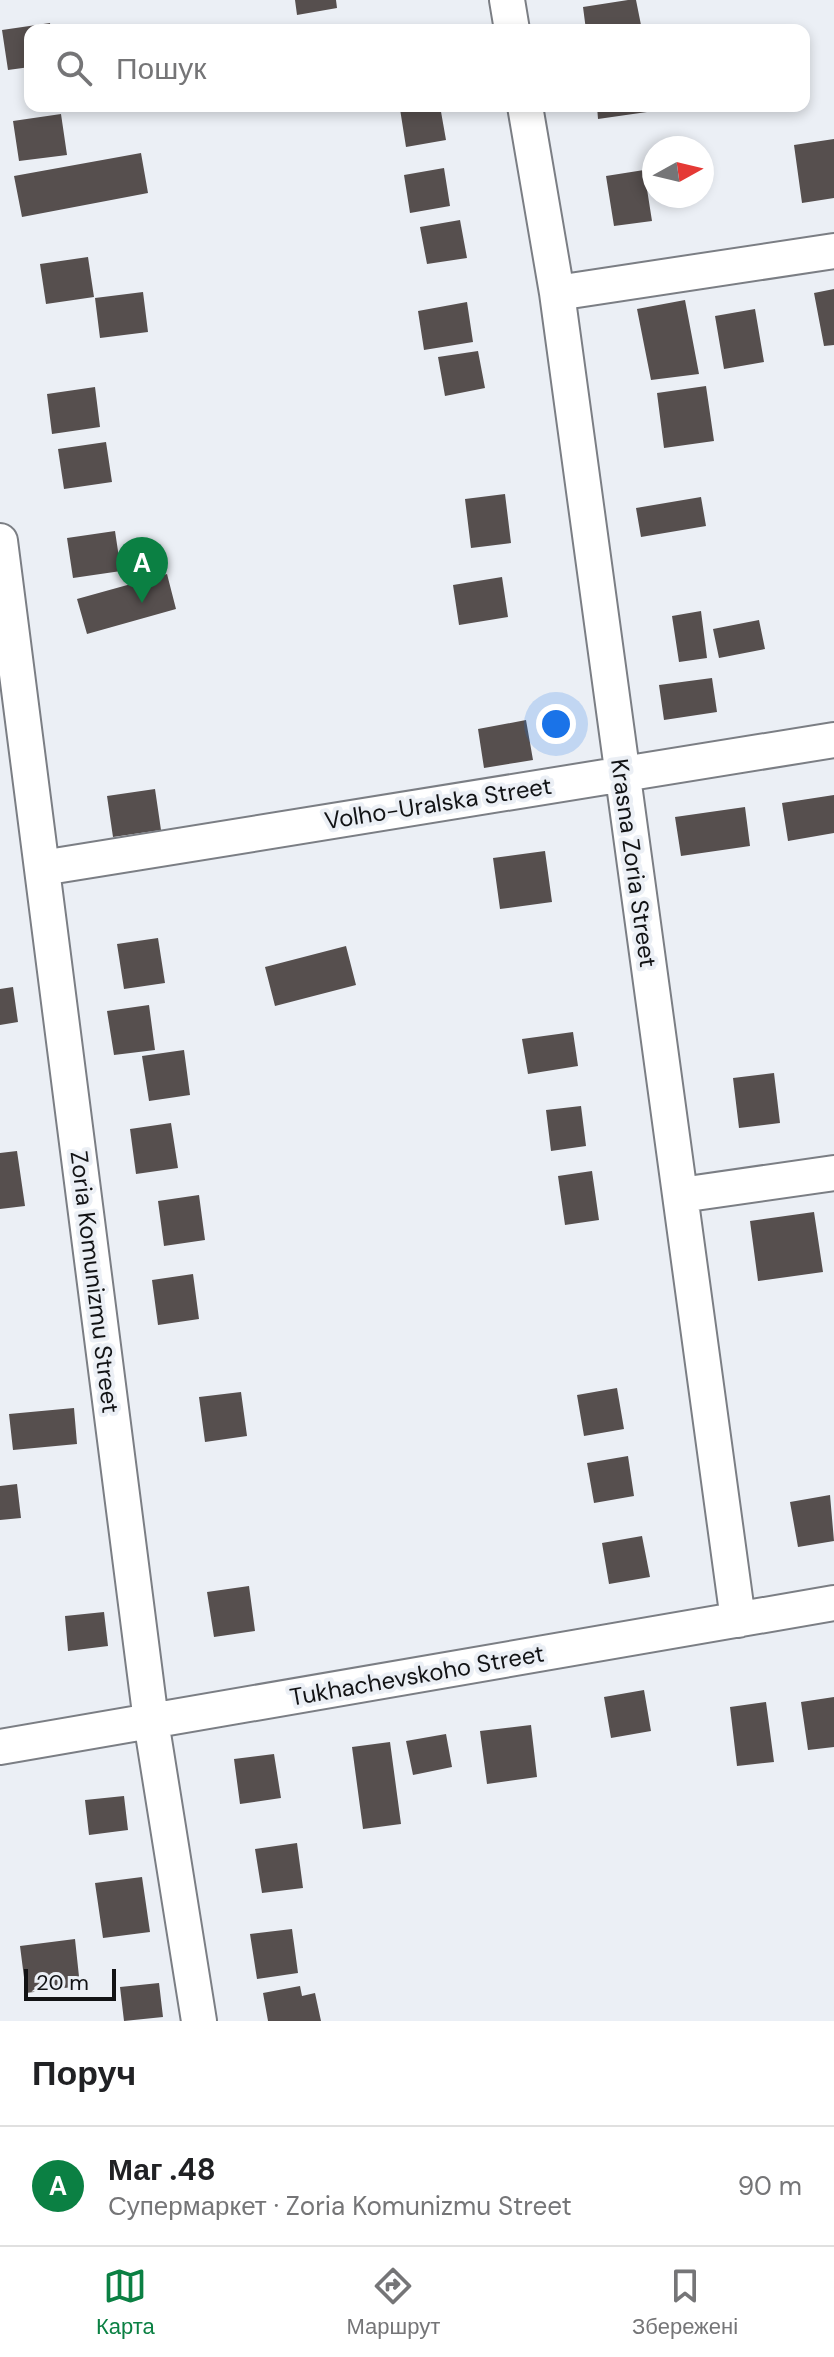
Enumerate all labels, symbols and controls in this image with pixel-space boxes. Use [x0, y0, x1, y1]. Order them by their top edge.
search box [24, 24, 810, 112]
icon: search [52, 46, 96, 90]
text: Пошук [116, 49, 206, 88]
north arrow [642, 136, 714, 208]
pin: A [116, 537, 168, 603]
your location [536, 704, 576, 744]
street label: Krasna Zoria Street [604, 757, 664, 969]
street label: Volho-Uralska Street [322, 770, 554, 836]
street label: Zoria Komunizmu Street [64, 1149, 126, 1415]
street label: Tukhachevskoho Street [287, 1637, 547, 1713]
scale bar [24, 1965, 116, 2001]
text: 20 m [36, 1968, 89, 1997]
text: Поруч [32, 2051, 136, 2096]
text: Маг .48 [108, 2150, 216, 2189]
text: A [49, 2169, 67, 2203]
text: 90 m [738, 2169, 802, 2203]
text: Супермаркет · Zoria Komunizmu Street [108, 2189, 572, 2223]
tab: Карта [96, 2264, 155, 2341]
tab: Маршрут [347, 2264, 440, 2341]
tab: Збережені [632, 2264, 738, 2341]

